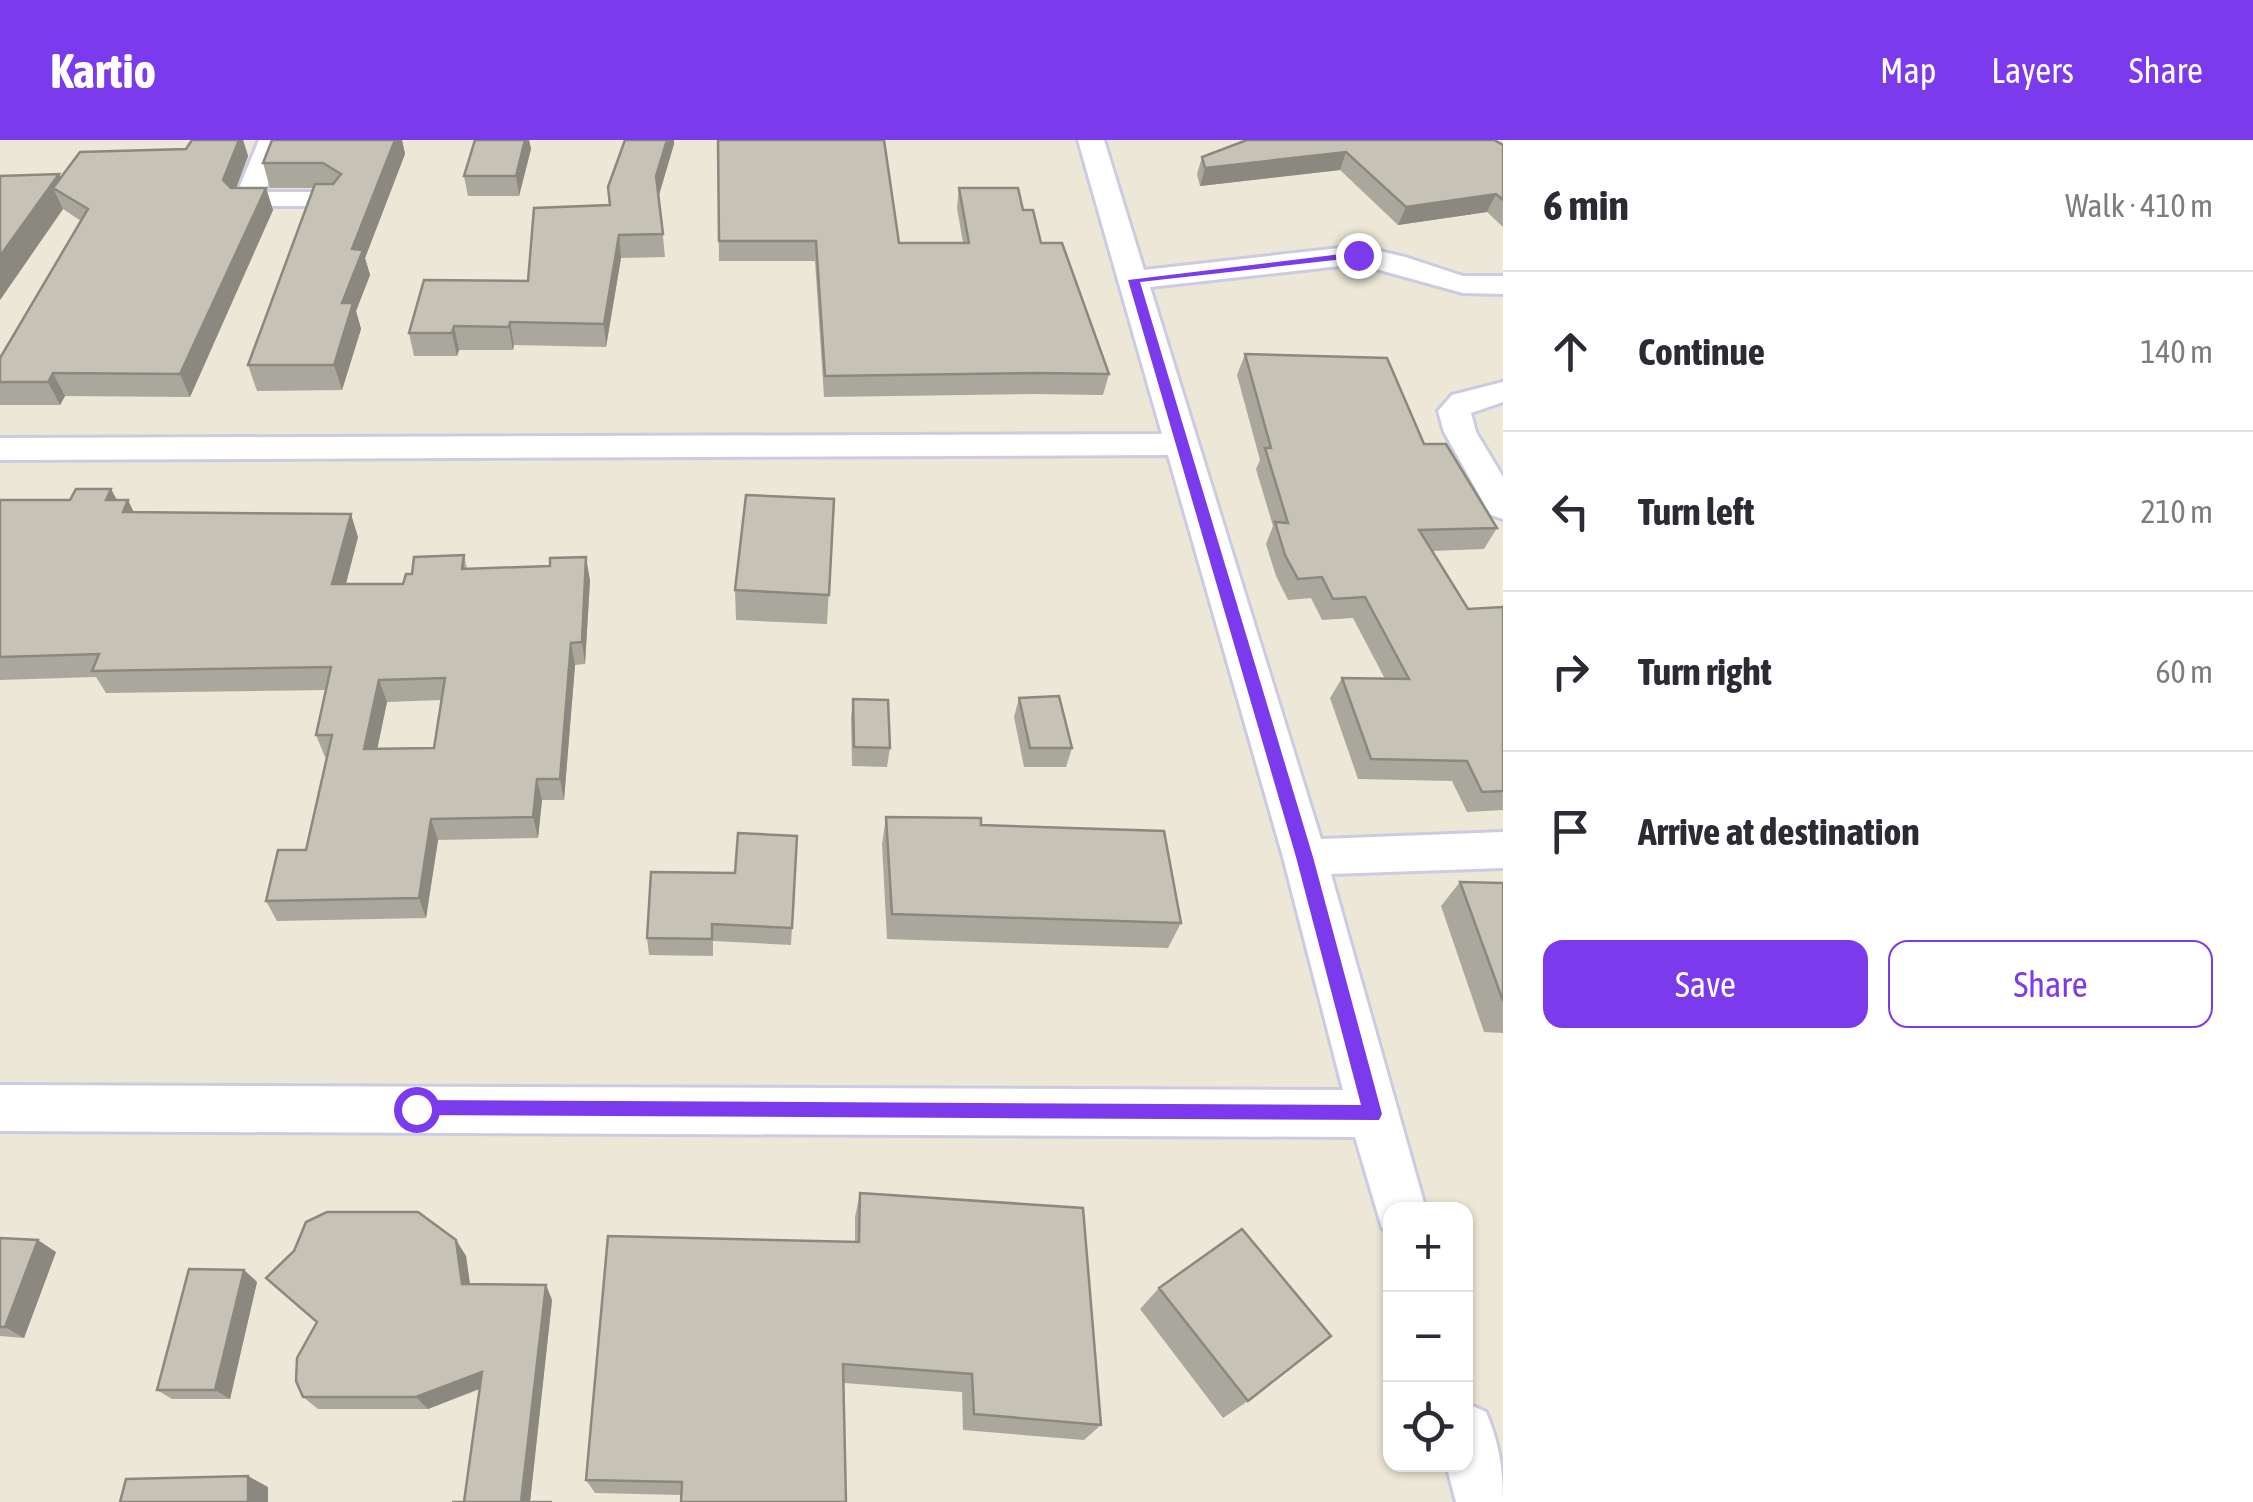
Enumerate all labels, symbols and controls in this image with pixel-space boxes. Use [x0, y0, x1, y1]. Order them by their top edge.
text: Kartio [50, 43, 156, 98]
text: Map [1880, 50, 1936, 90]
text: Layers [1991, 50, 2074, 90]
text: Share [2129, 50, 2203, 90]
text: 6 min [1543, 181, 1629, 229]
text: Walk · 410 m [2065, 187, 2213, 224]
route end [1336, 233, 1382, 279]
icon: ahead [1543, 324, 1598, 379]
text: Continue [1638, 330, 1765, 373]
text: 140 m [2140, 333, 2213, 370]
icon: left [1543, 484, 1598, 539]
text: Turn left [1638, 490, 1754, 533]
text: 210 m [2140, 493, 2213, 530]
icon: right [1543, 644, 1598, 699]
text: Turn right [1638, 650, 1772, 693]
text: 60 m [2155, 653, 2213, 690]
icon: arrive [1543, 804, 1598, 859]
text: Arrive at destination [1638, 810, 1920, 853]
button: Save [1543, 940, 1868, 1028]
button: Share [1888, 940, 2213, 1028]
route start [394, 1087, 440, 1133]
map controls [1383, 1202, 1473, 1472]
button: + [1383, 1202, 1473, 1292]
button: − [1383, 1292, 1473, 1382]
button: locate [1383, 1382, 1473, 1472]

